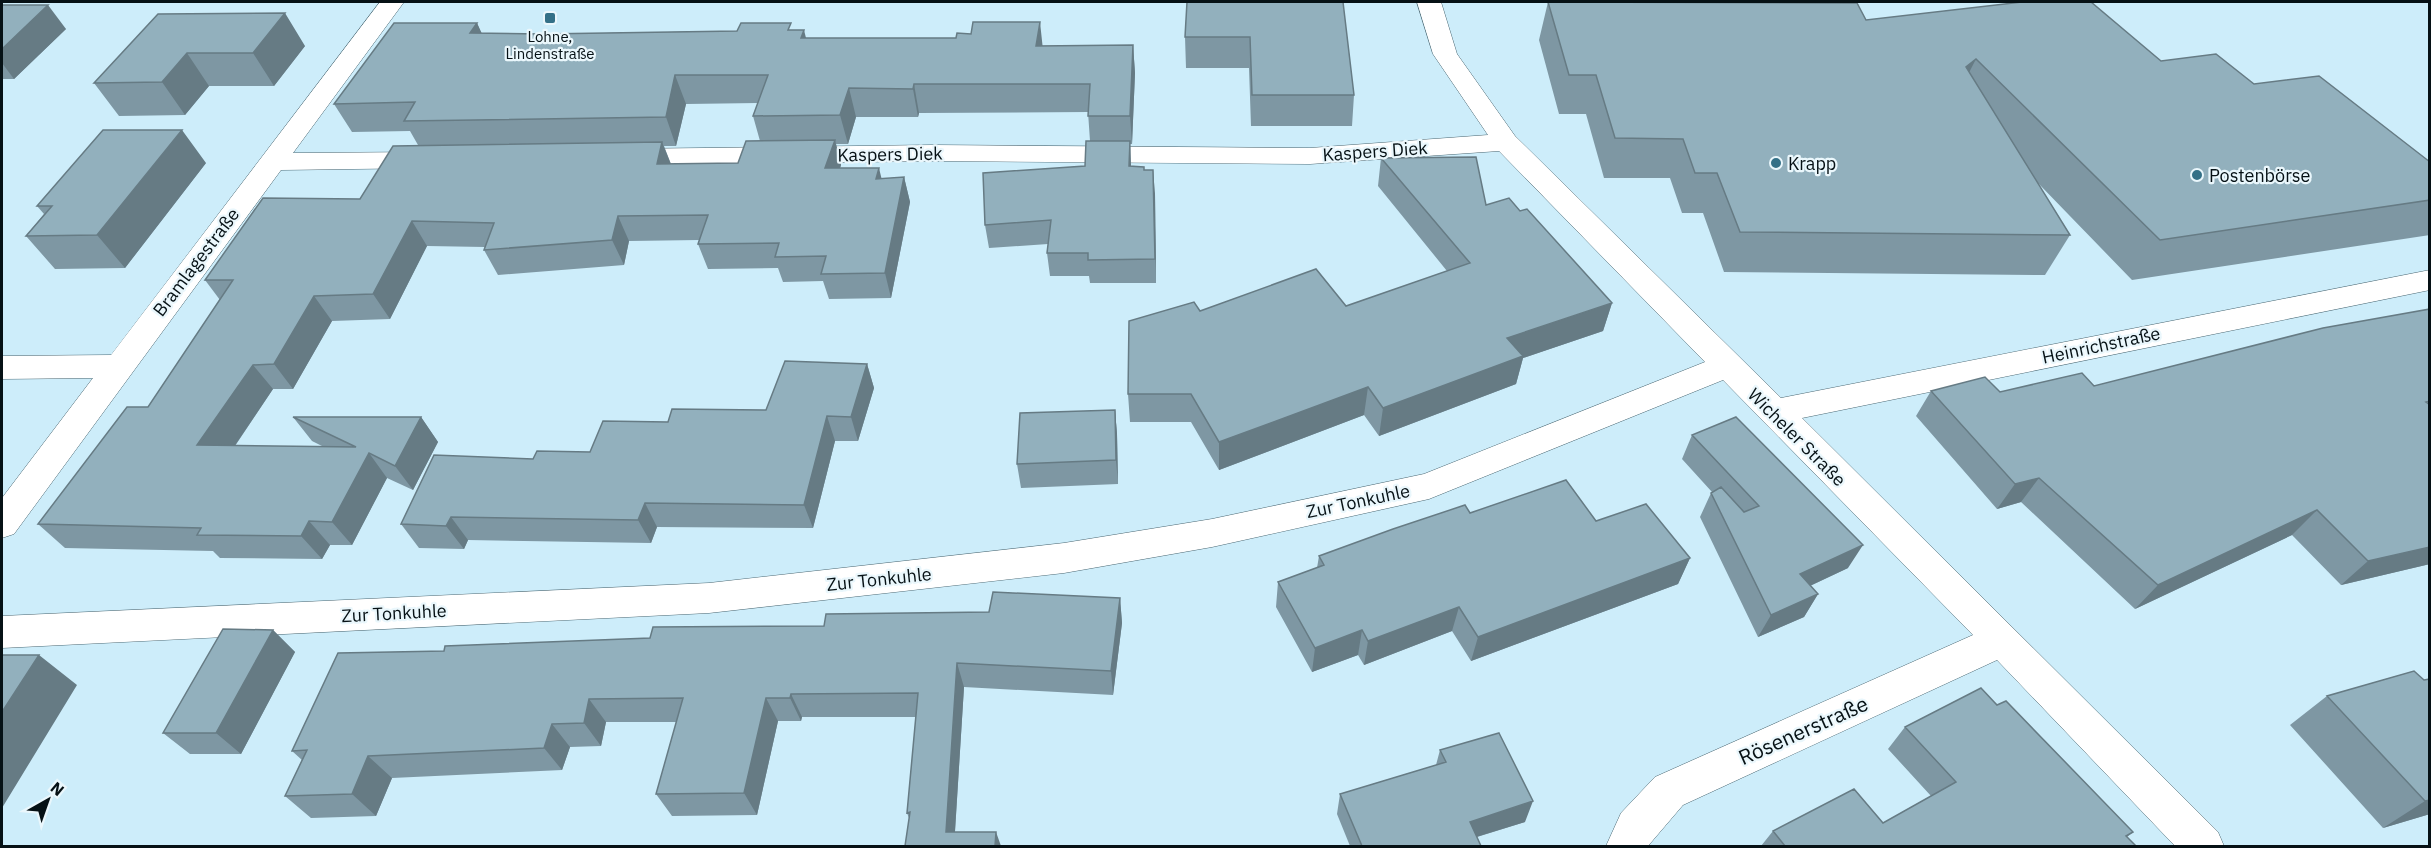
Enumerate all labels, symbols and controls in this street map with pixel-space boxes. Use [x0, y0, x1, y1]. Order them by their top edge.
marker: Lohne, Lindenstraße [543, 11, 557, 25]
place label: Lohne, Lindenstraße [506, 27, 595, 63]
street label: Kaspers Diek [1322, 136, 1429, 166]
street label: Kaspers Diek [837, 142, 943, 166]
place label: Krapp [1788, 152, 1836, 175]
marker: Krapp [1769, 156, 1783, 170]
place label: Postenbörse [2209, 164, 2311, 187]
marker: Postenbörse [2190, 168, 2204, 182]
street label: Bramlagestraße [148, 203, 244, 321]
street label: Heinrichstraße [2040, 321, 2162, 369]
street label: Wicheler Straße [1743, 383, 1851, 491]
street label: Zur Tonkuhle [1304, 479, 1412, 523]
street label: Zur Tonkuhle [825, 562, 933, 596]
street label: Zur Tonkuhle [341, 599, 447, 627]
street label: Rösenerstraße [1734, 689, 1872, 771]
north arrow [18, 770, 78, 830]
text: N [47, 777, 69, 800]

